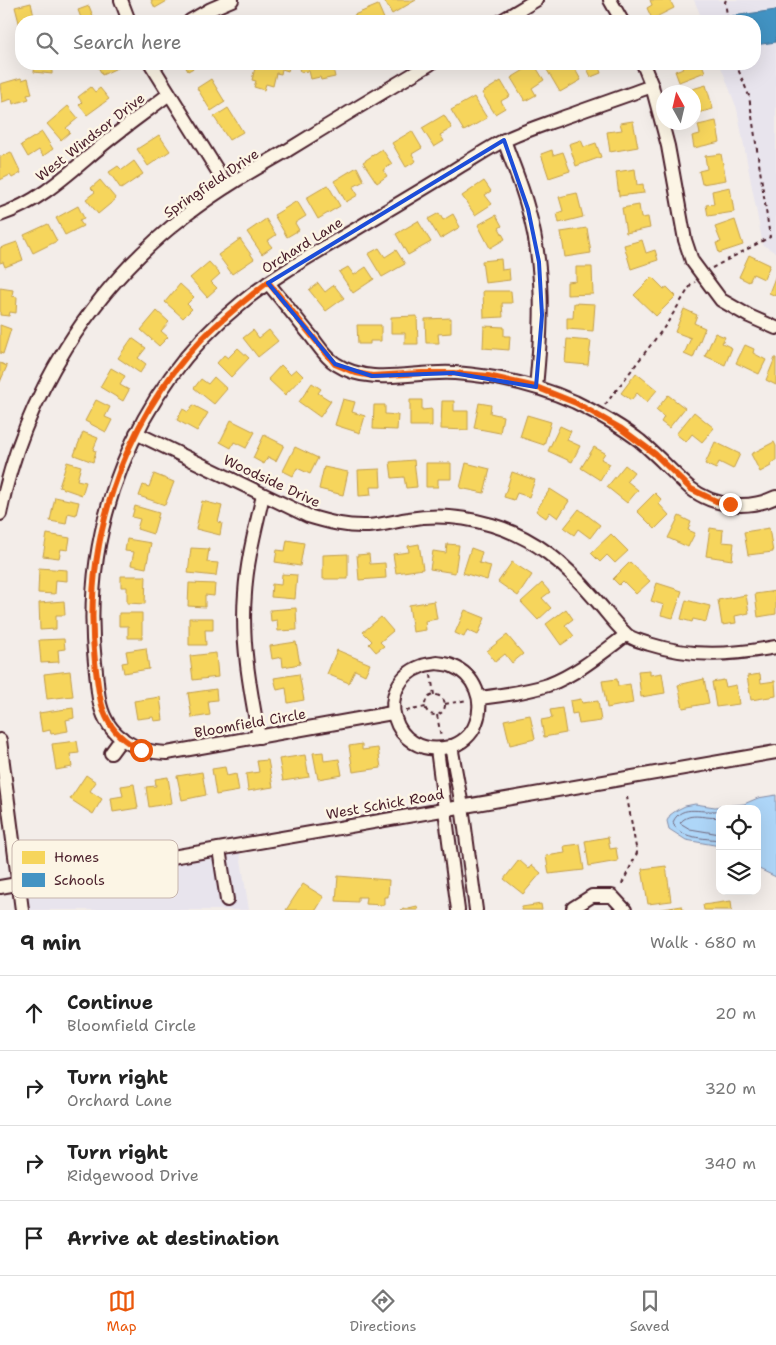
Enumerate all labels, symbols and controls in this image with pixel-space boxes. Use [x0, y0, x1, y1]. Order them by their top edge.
search box [15, 15, 761, 70]
icon: search [33, 29, 61, 57]
text: Search here [73, 30, 182, 55]
north arrow [656, 85, 701, 130]
street label: West Windsor Drive [32, 89, 148, 185]
street label: Springfield Drive [160, 144, 262, 222]
street label: Orchard Lane [258, 213, 346, 277]
street label: Woodside Drive [221, 451, 323, 511]
route end [719, 493, 742, 516]
street label: Bloomfield Circle [193, 704, 307, 742]
route start [130, 739, 153, 762]
street label: West Schick Road [325, 785, 446, 823]
map controls [716, 805, 761, 895]
button: locate [716, 805, 761, 850]
legend [12, 840, 178, 898]
text: Homes [54, 848, 99, 866]
button: layers [716, 850, 761, 895]
text: Schools [54, 871, 105, 889]
text: 9 min [20, 929, 81, 957]
text: Walk · 680 m [650, 932, 756, 953]
text: Continue [67, 990, 153, 1015]
icon: ahead [20, 999, 48, 1027]
text: 20 m [715, 1003, 756, 1024]
text: Bloomfield Circle [67, 1015, 196, 1036]
text: Turn right [67, 1065, 168, 1090]
icon: right [20, 1074, 48, 1102]
text: 320 m [705, 1078, 756, 1099]
text: Orchard Lane [67, 1090, 172, 1111]
text: Turn right [67, 1140, 168, 1165]
icon: right [20, 1149, 48, 1177]
text: 340 m [704, 1153, 756, 1174]
text: Ridgewood Drive [67, 1165, 199, 1186]
icon: arrive [20, 1224, 48, 1252]
text: Arrive at destination [67, 1226, 279, 1251]
tab: Map [107, 1287, 137, 1335]
tab: Directions [350, 1287, 416, 1335]
tab: Saved [630, 1287, 669, 1335]

